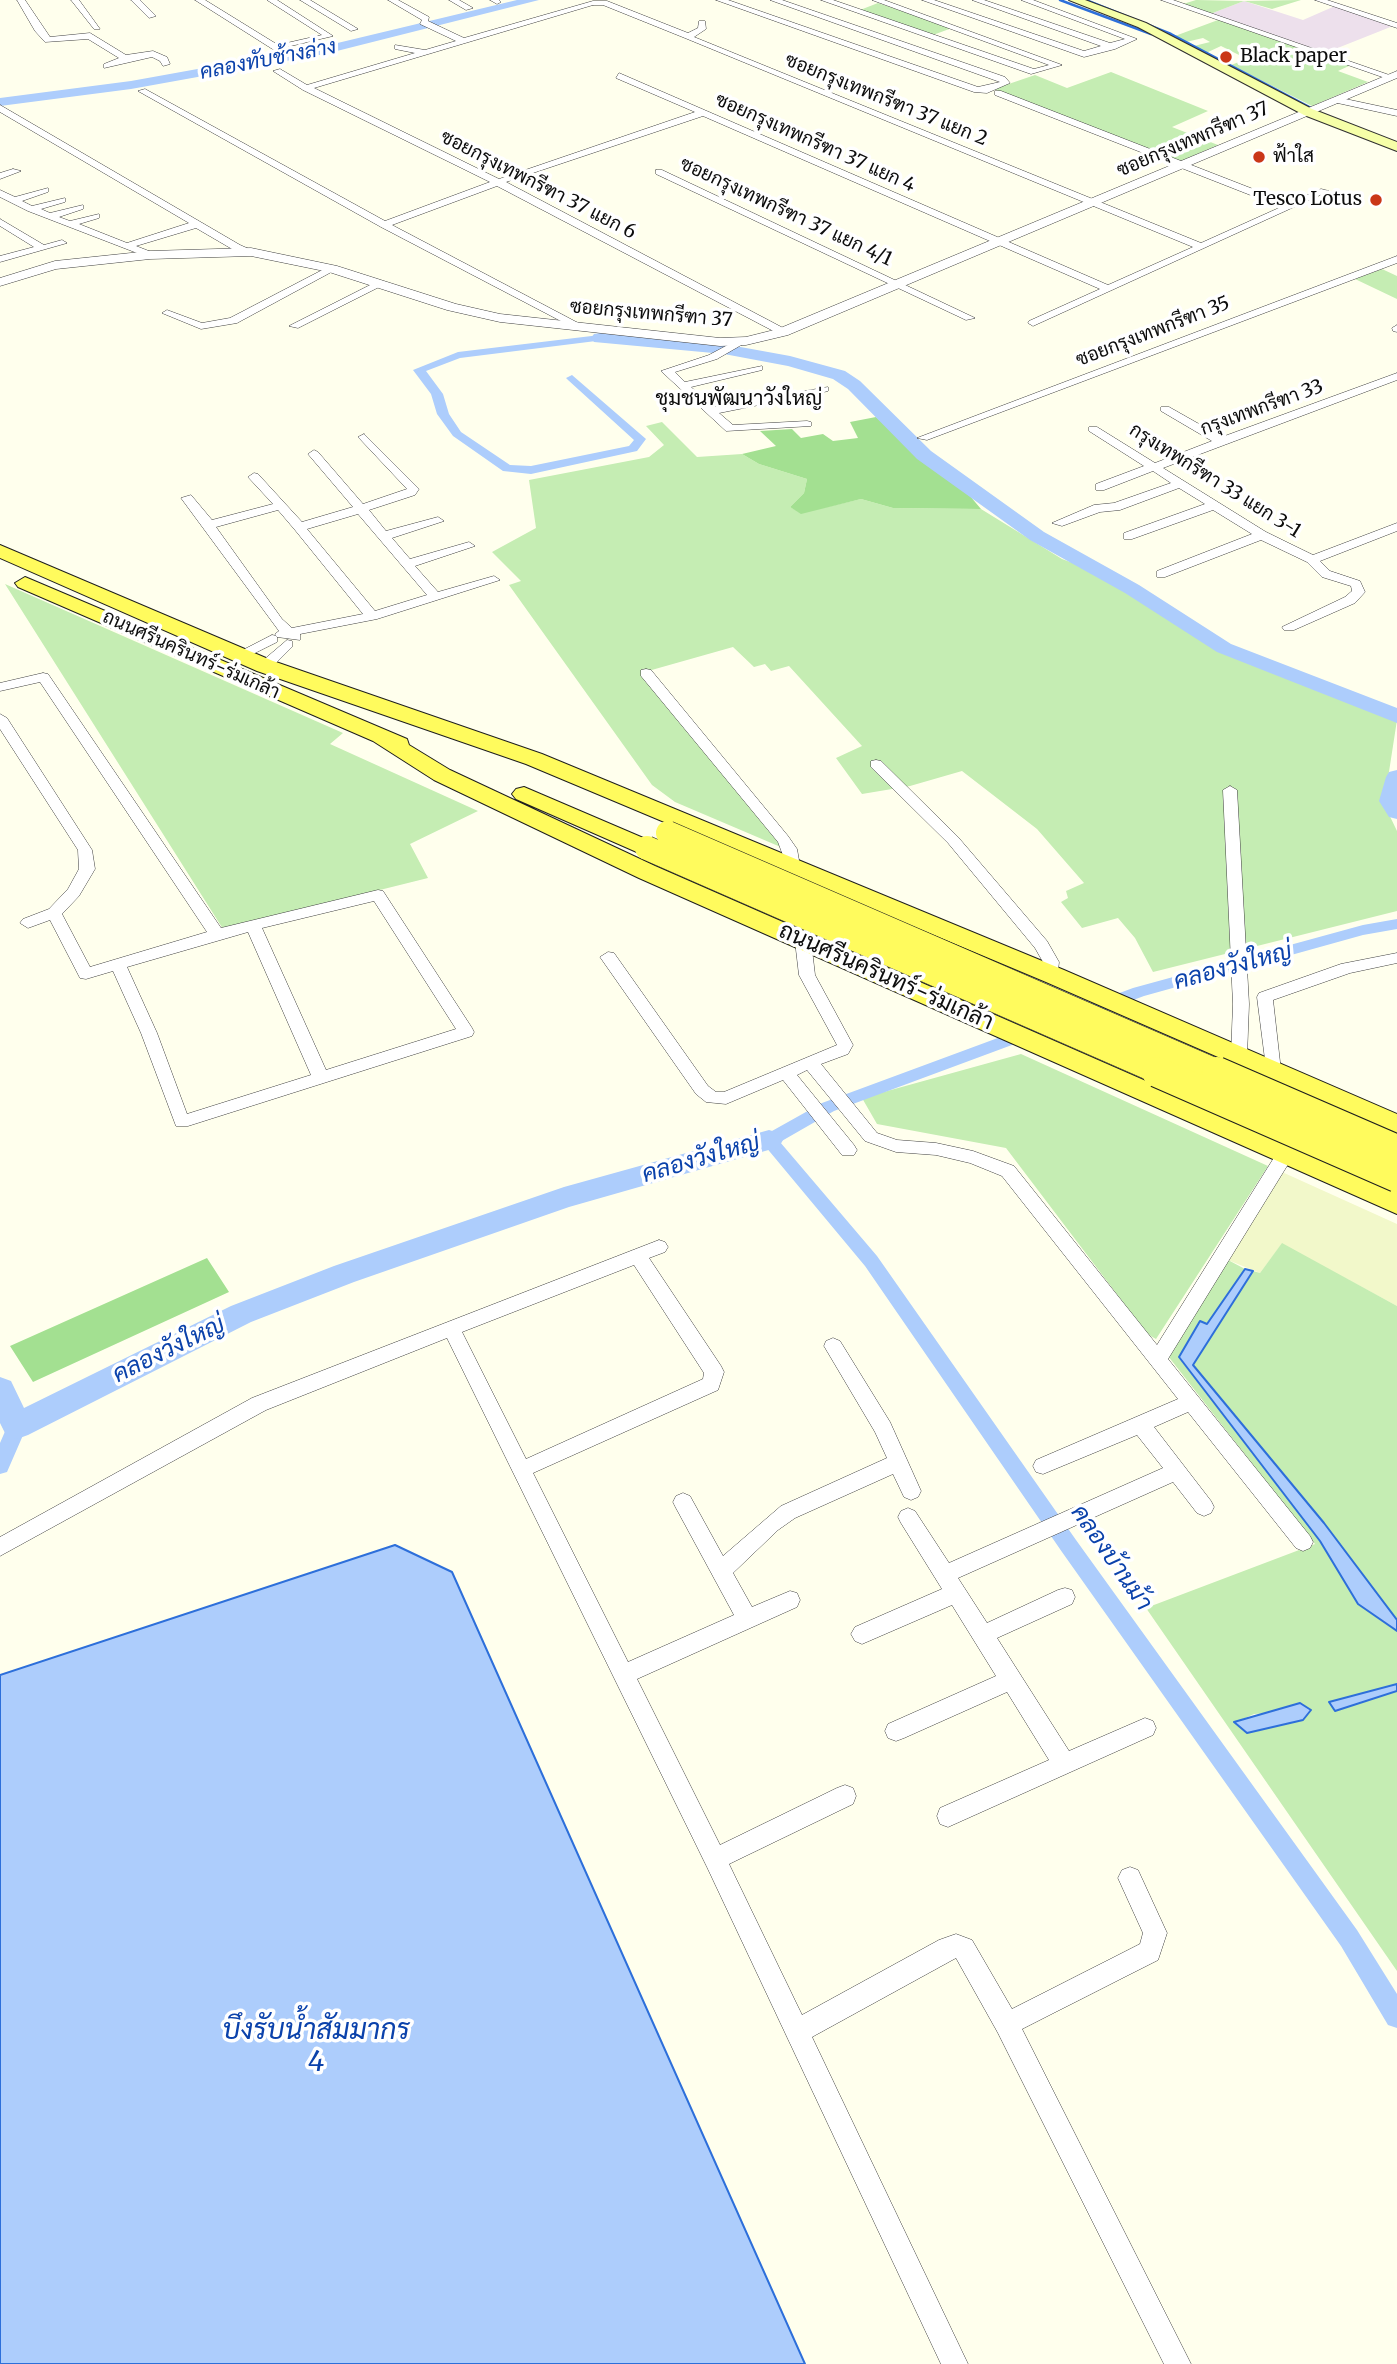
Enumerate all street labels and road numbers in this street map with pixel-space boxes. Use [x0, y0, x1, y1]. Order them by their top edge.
street label: ซอยกรุงเทพกรีฑา 37 แยก 2 [782, 49, 990, 151]
street label: ซอยกรุงเทพกรีฑา 37 แยก 4 [712, 89, 918, 197]
street label: ซอยกรุงเทพกรีฑา 37 [1114, 98, 1272, 182]
street label: ซอยกรุงเทพกรีฑา 37 แยก 6 [437, 126, 639, 244]
street label: ซอยกรุงเทพกรีฑา 37 แยก 4/1 [676, 153, 896, 271]
street label: ซอยกรุงเทพกรีฑา 35 [1073, 292, 1233, 372]
street label: ซอยกรุงเทพกรีฑา 37 [569, 296, 733, 332]
street label: กรุงเทพกรีฑา 33 [1197, 375, 1327, 441]
street label: กรุงเทพกรีฑา 33 แยก 3-1 [1125, 419, 1305, 543]
street label: ถนนศรีนครินทร์-ร่มเกล้า [99, 606, 283, 704]
street label: ถนนศรีนครินทร์-ร่มเกล้า [775, 917, 997, 1037]

